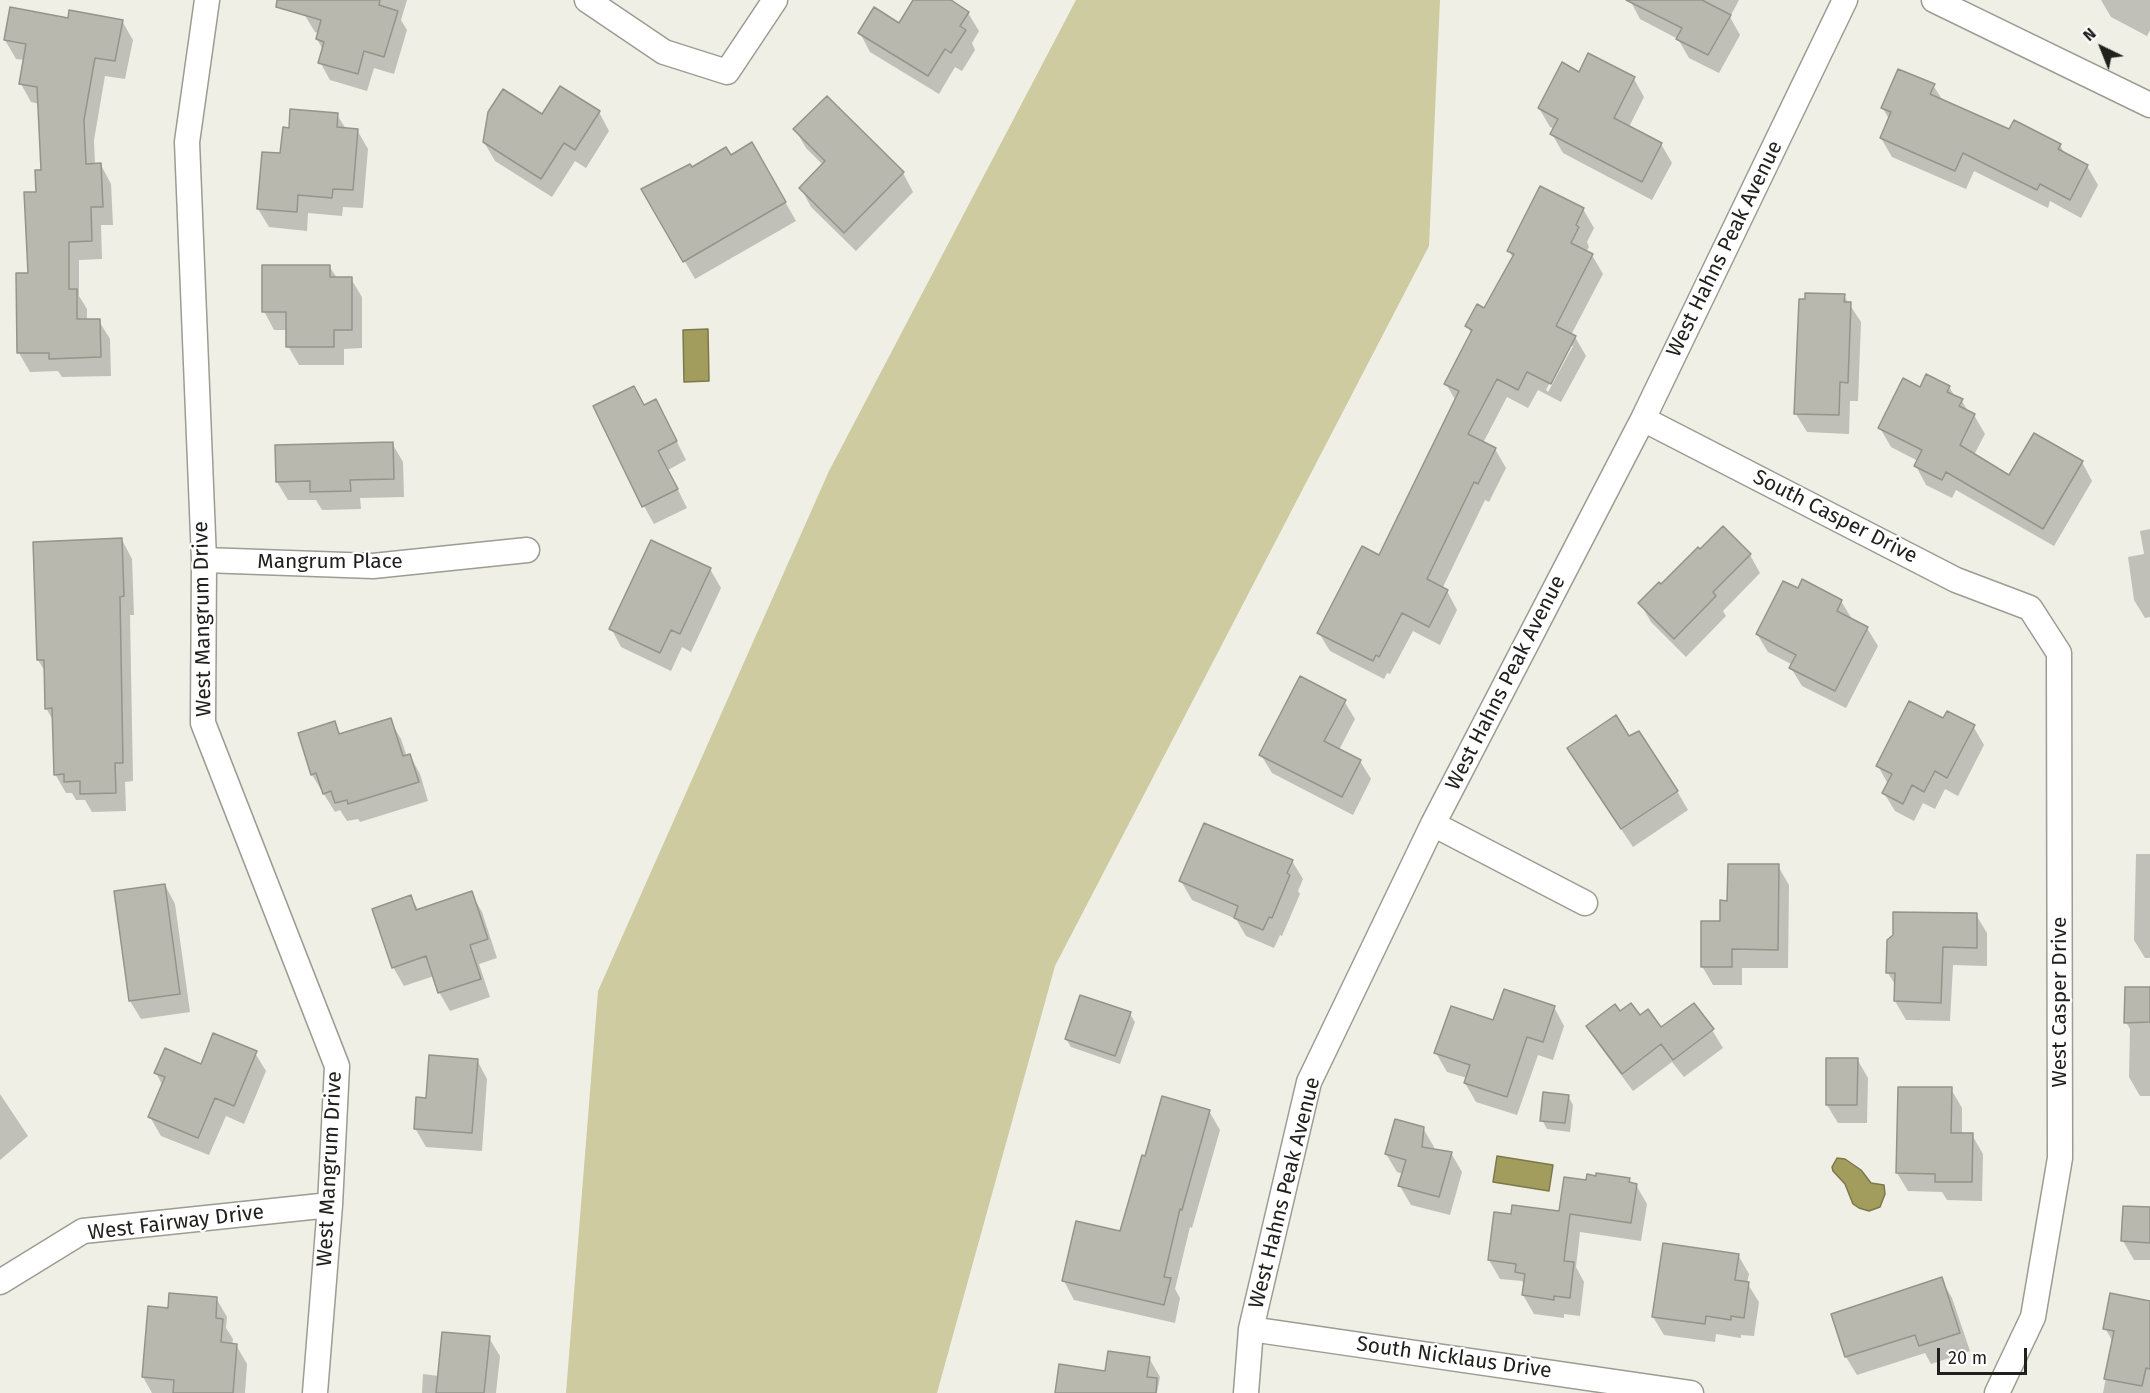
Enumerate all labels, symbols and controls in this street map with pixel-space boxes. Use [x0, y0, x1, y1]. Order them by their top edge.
north arrow [2072, 18, 2132, 78]
text: N [2079, 24, 2100, 45]
street label: West Hahns Peak Avenue [1662, 137, 1788, 361]
street label: South Casper Drive [1749, 465, 1921, 569]
street label: West Mangrum Drive [189, 521, 217, 717]
street label: Mangrum Place [257, 549, 403, 575]
street label: West Hahns Peak Avenue [1441, 571, 1571, 795]
street label: West Casper Drive [2047, 917, 2073, 1087]
street label: West Mangrum Drive [312, 1071, 348, 1267]
street label: West Hahns Peak Avenue [1244, 1075, 1326, 1311]
street label: West Fairway Drive [87, 1200, 265, 1246]
street label: South Nicklaus Drive [1355, 1332, 1553, 1384]
scale bar [1940, 1336, 2030, 1374]
text: 20 m [1948, 1347, 1987, 1369]

